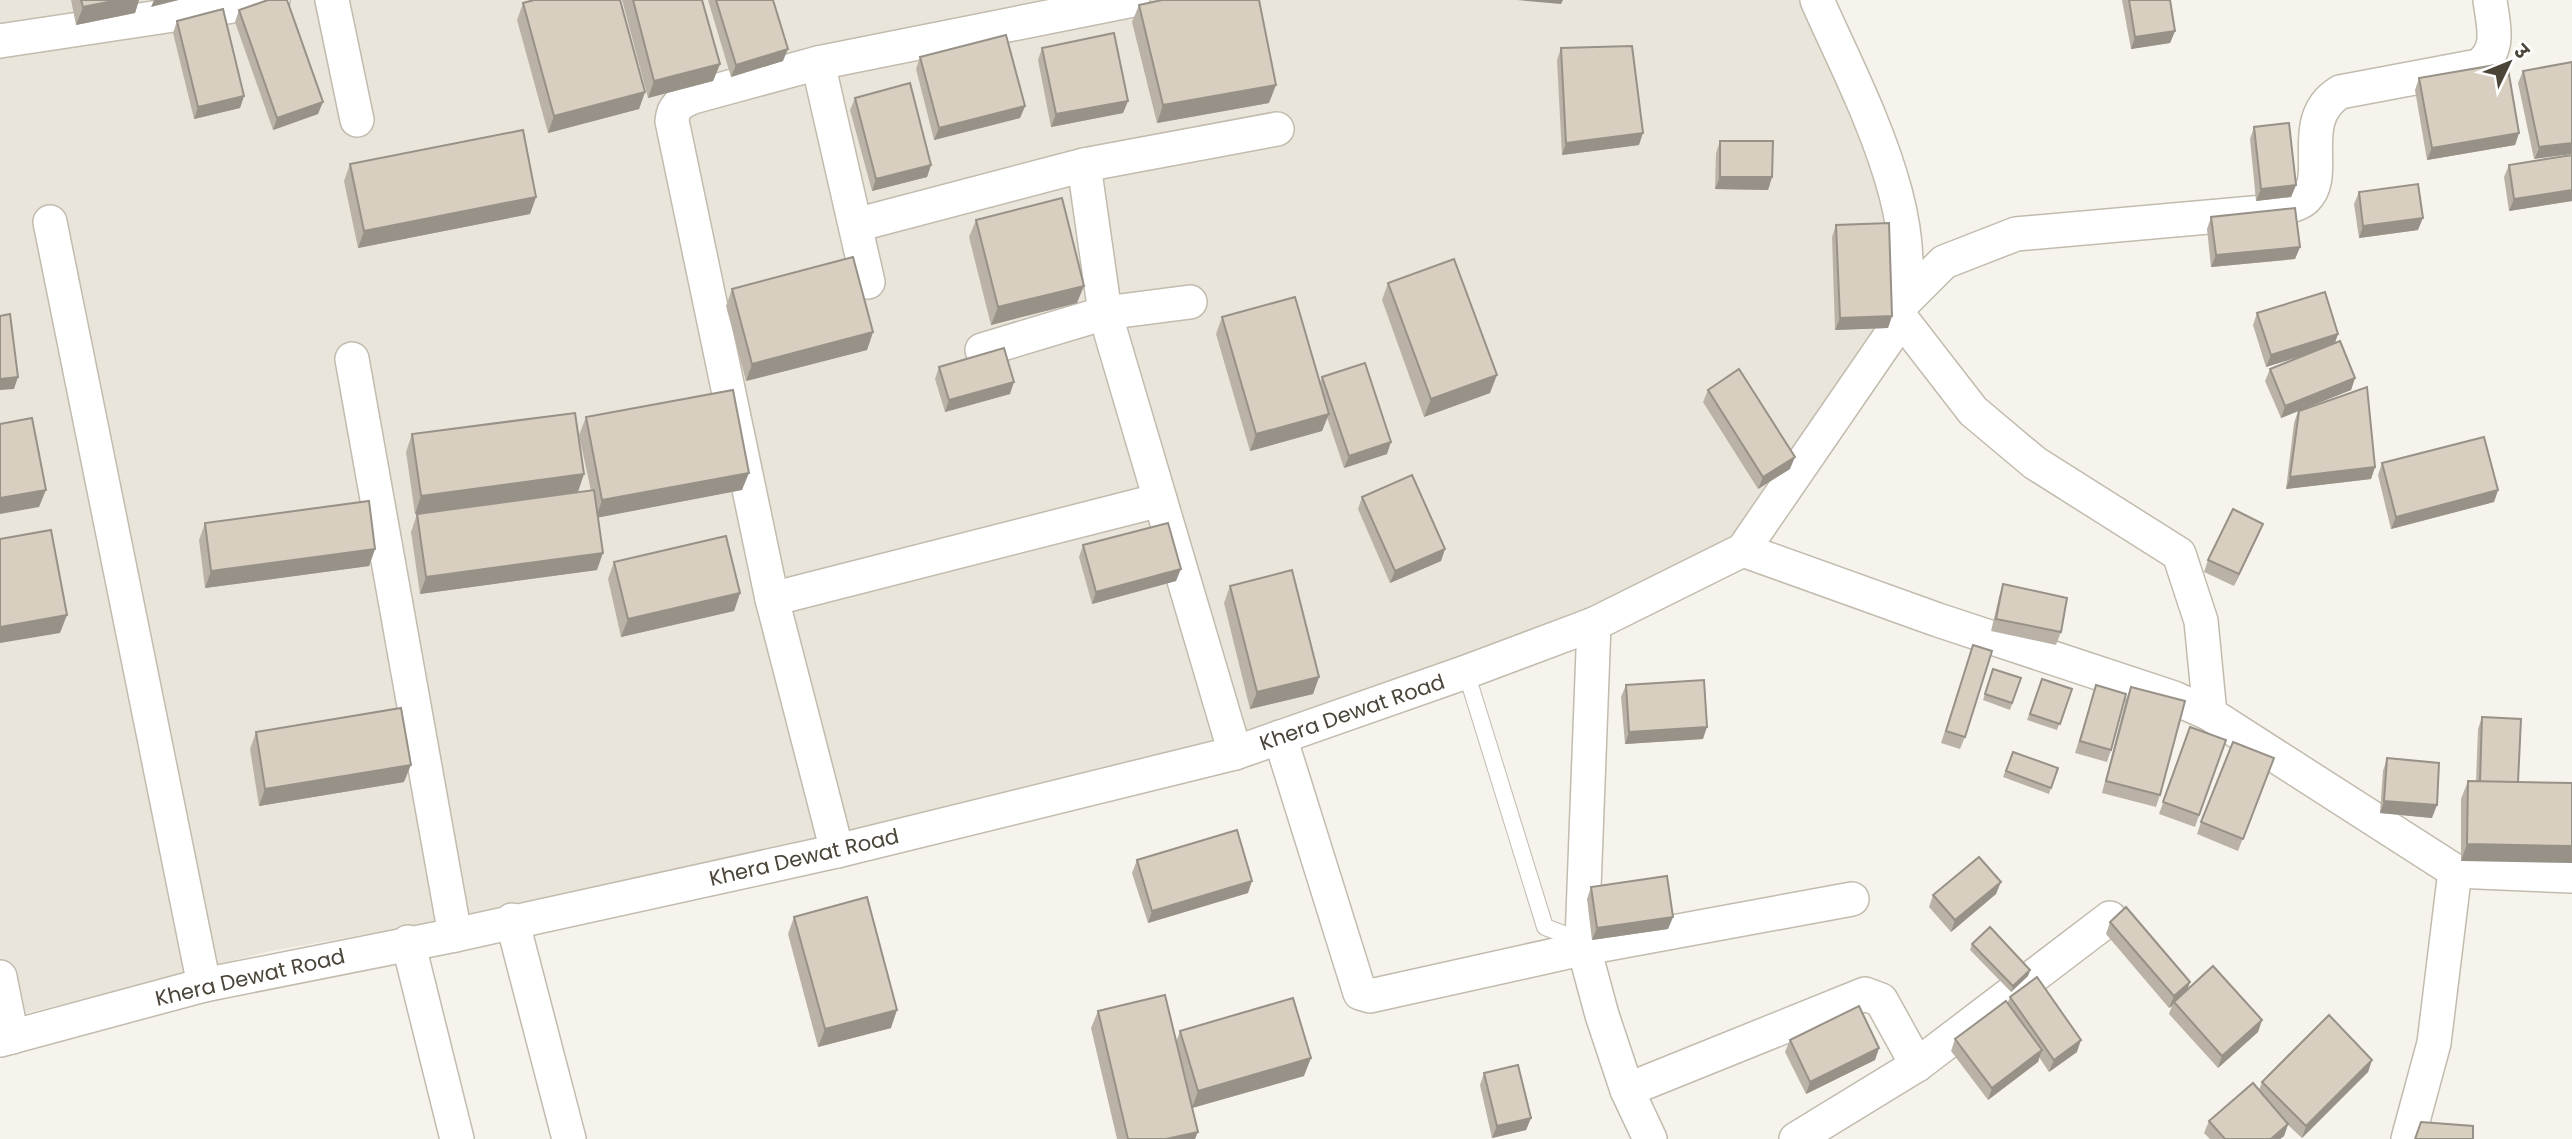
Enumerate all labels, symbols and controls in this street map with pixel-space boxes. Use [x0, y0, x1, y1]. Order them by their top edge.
north arrow [2474, 28, 2544, 98]
text: उ [2507, 38, 2535, 66]
street label: Khera Dewat Road [1256, 667, 1448, 757]
street label: Khera Dewat Road [706, 821, 902, 893]
street label: Khera Dewat Road [152, 941, 348, 1013]

